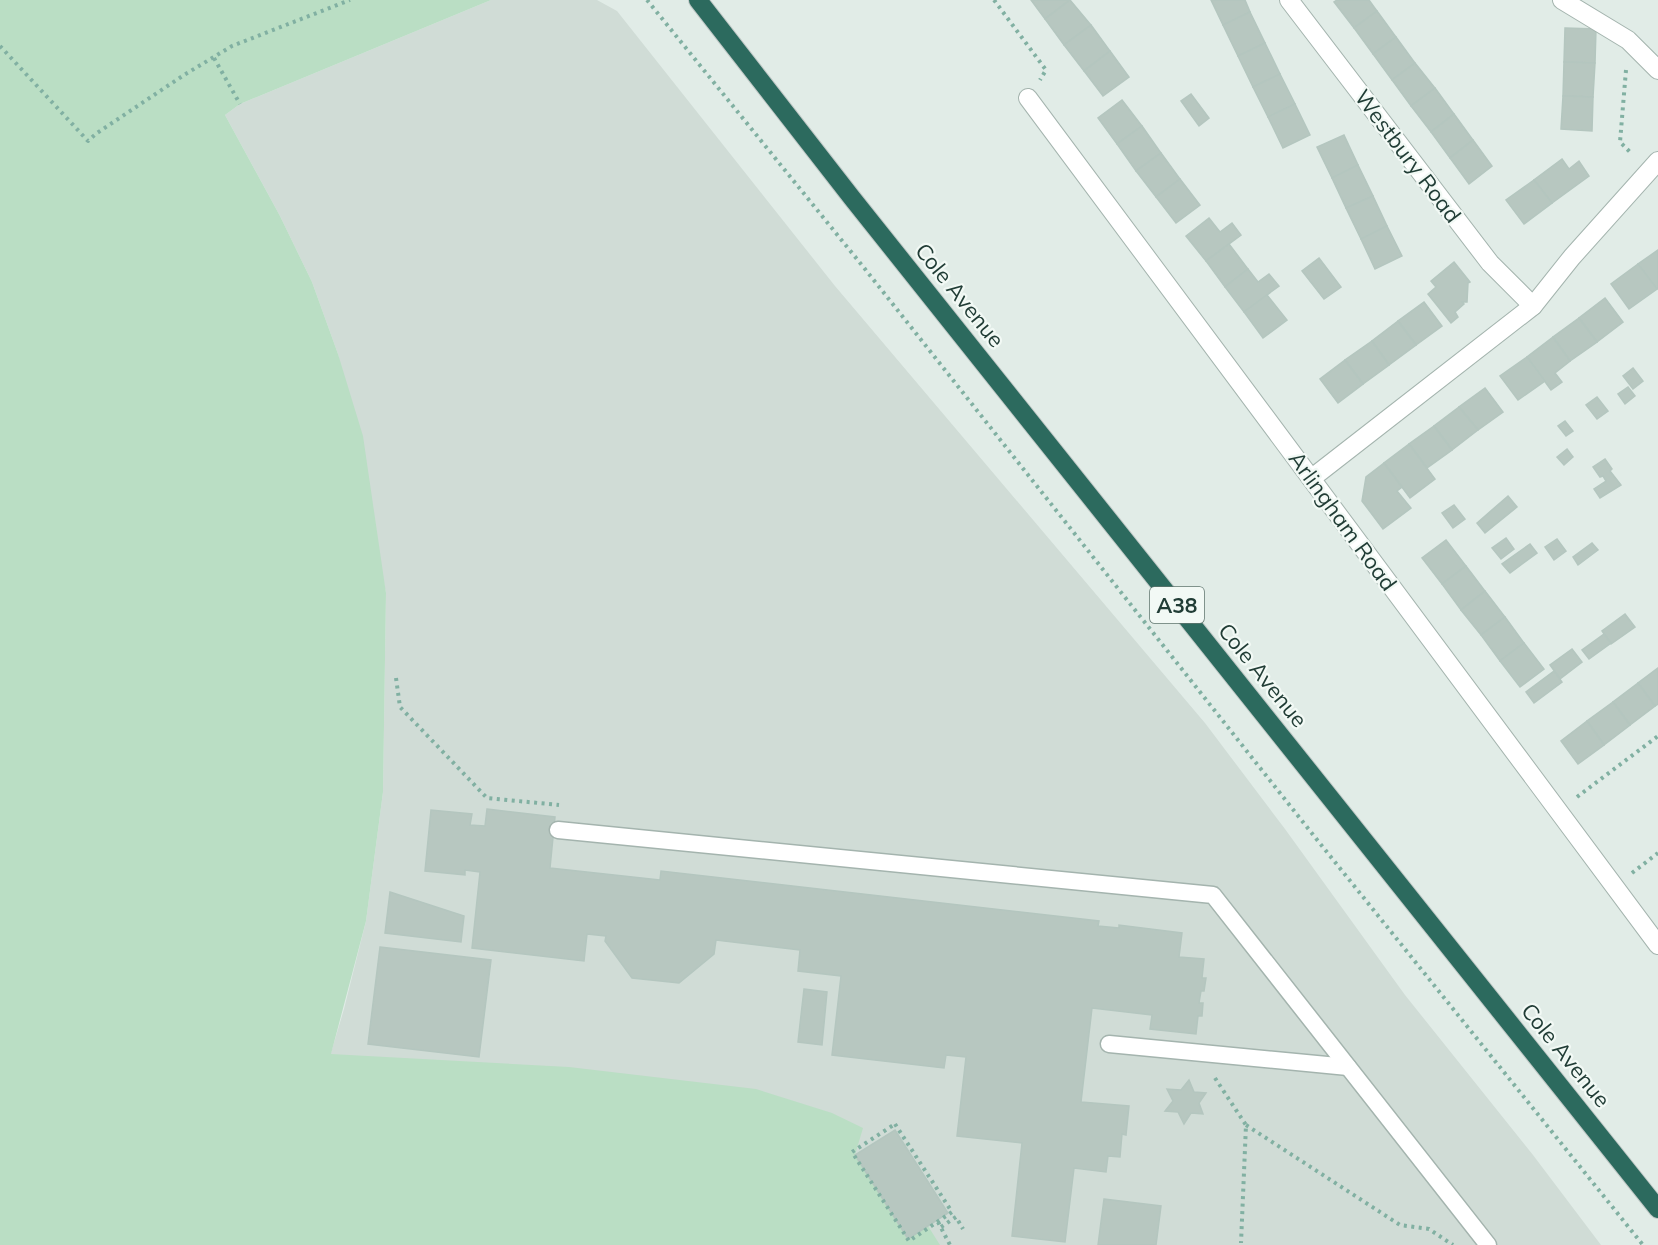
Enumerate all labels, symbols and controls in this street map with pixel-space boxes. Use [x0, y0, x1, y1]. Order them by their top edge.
street label: Westbury Road [1349, 84, 1467, 228]
street label: Cole Avenue [909, 237, 1011, 353]
street label: Arlingham Road [1283, 446, 1403, 596]
road number: A38 [1150, 587, 1204, 623]
street label: Cole Avenue [1212, 617, 1314, 733]
street label: Cole Avenue [1515, 997, 1617, 1113]

